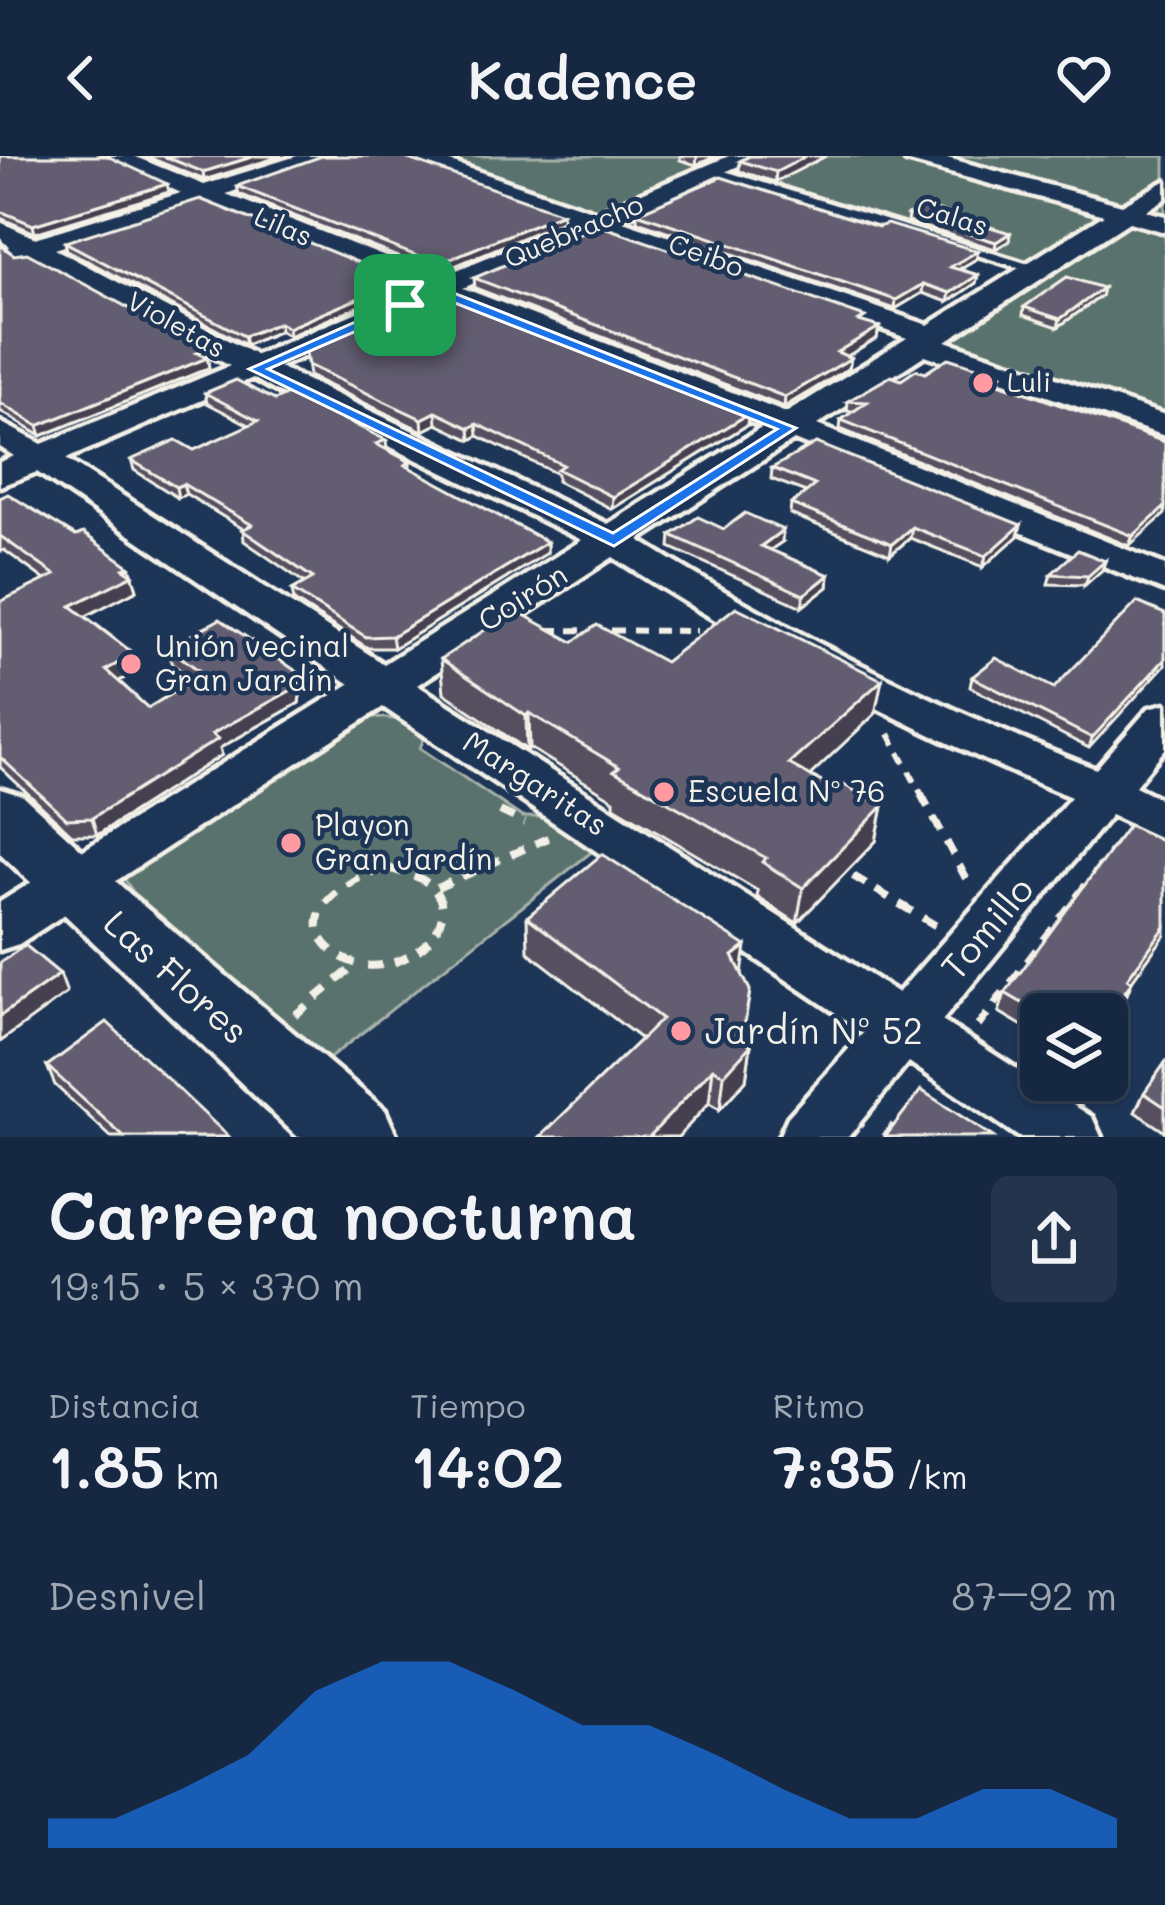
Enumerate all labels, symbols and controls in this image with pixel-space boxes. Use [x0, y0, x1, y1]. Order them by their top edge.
text: Kadence [467, 43, 698, 114]
icon: back [48, 45, 114, 111]
icon: heart [1051, 45, 1117, 111]
street label: Quebracho [499, 186, 648, 275]
street label: Calas [912, 188, 992, 243]
street label: Lilas [250, 198, 318, 253]
street label: Ceibo [664, 225, 749, 284]
pin [354, 254, 456, 356]
icon: arrive [372, 272, 438, 338]
street label: Violetas [121, 282, 232, 365]
place label: Luli [1007, 364, 1051, 399]
marker: Luli [970, 370, 996, 396]
street label: Coirón [470, 553, 574, 639]
place label: Unión vecinal Gran Jardín [155, 625, 349, 699]
marker: Unión vecinal Gran Jardín [118, 651, 144, 677]
street label: Margaritas [456, 721, 616, 844]
place label: Escuela Nº 76 [688, 770, 885, 810]
marker: Escuela Nº 76 [651, 779, 677, 805]
place label: Playon Gran Jardín [315, 804, 492, 878]
marker: Playon Gran Jardín [278, 830, 304, 856]
street label: Tomillo [929, 866, 1043, 988]
street label: Las Flores [95, 899, 259, 1053]
map controls [1020, 993, 1128, 1101]
button: layers [1020, 993, 1128, 1101]
place label: Jardín Nº 52 [705, 1006, 923, 1053]
marker: Jardín Nº 52 [668, 1018, 694, 1044]
text: Carrera nocturna [48, 1171, 638, 1257]
button: share [991, 1176, 1117, 1302]
text: 19:15 · 5 × 370 m [48, 1259, 364, 1310]
text: Distancia [48, 1383, 200, 1426]
text: Tiempo [410, 1383, 525, 1426]
text: Ritmo [773, 1383, 864, 1426]
text: 1.85 [48, 1426, 165, 1504]
text: 14:02 [410, 1426, 564, 1504]
text: 7:35 [773, 1426, 896, 1504]
text: km [165, 1454, 219, 1497]
text: /km [896, 1454, 967, 1497]
text: Desnivel [48, 1569, 206, 1620]
text: 87–92 m [951, 1569, 1117, 1620]

